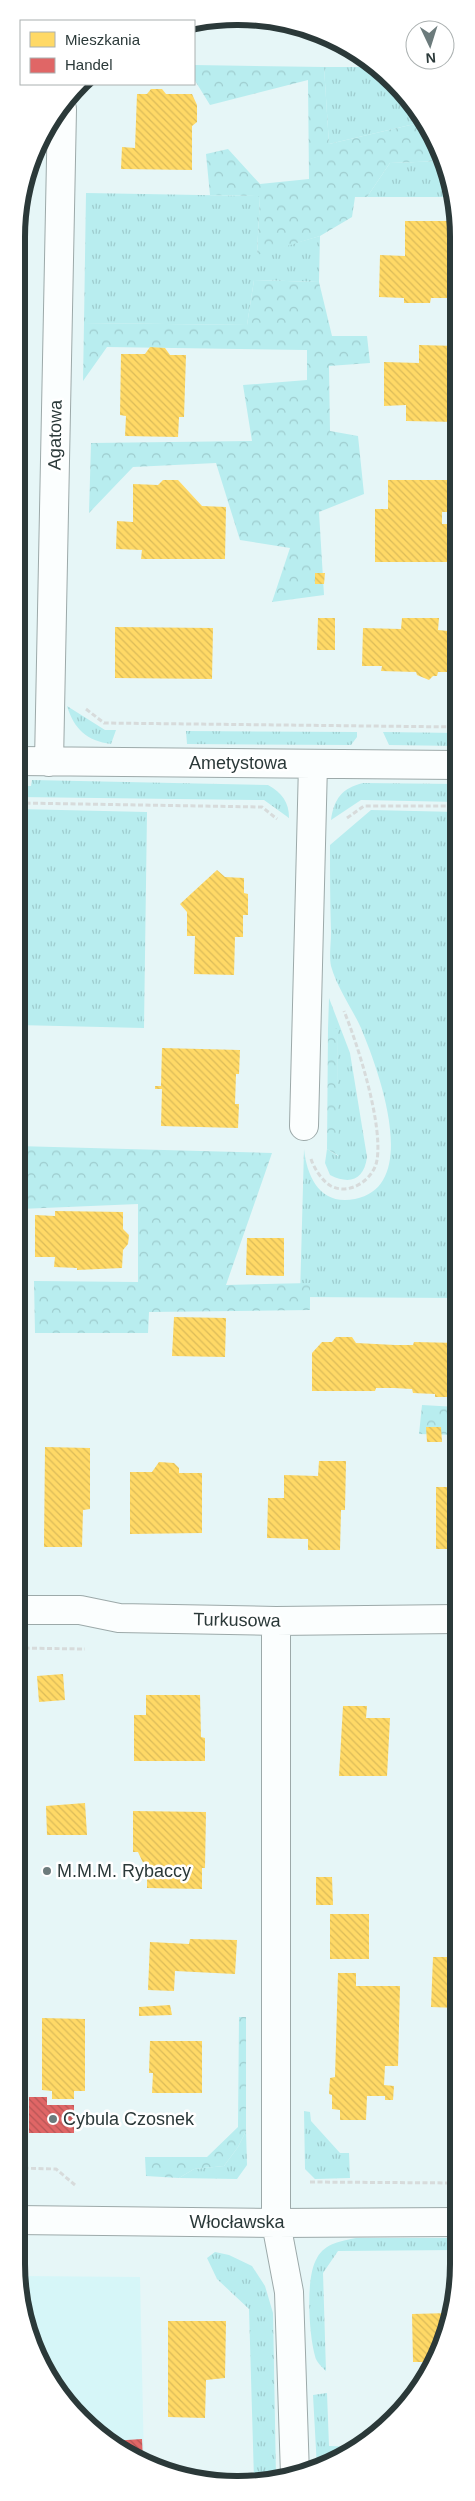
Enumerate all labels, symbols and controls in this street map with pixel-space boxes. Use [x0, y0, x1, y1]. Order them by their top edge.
legend [20, 20, 195, 85]
north arrow [405, 20, 455, 70]
text: Mieszkania [65, 31, 141, 48]
text: N [425, 50, 437, 66]
text: Handel [65, 56, 113, 73]
street label: Agatowa [44, 399, 66, 470]
street label: Ametystowa [189, 753, 288, 773]
street label: Turkusowa [193, 1609, 282, 1631]
place label: M.M.M. Rybaccy [57, 1861, 191, 1881]
marker: M.M.M. Rybaccy [41, 1865, 53, 1877]
place label: Cybula Czosnek [63, 2109, 195, 2129]
marker: Cybula Czosnek [47, 2113, 59, 2125]
street label: Włocławska [189, 2212, 285, 2232]

